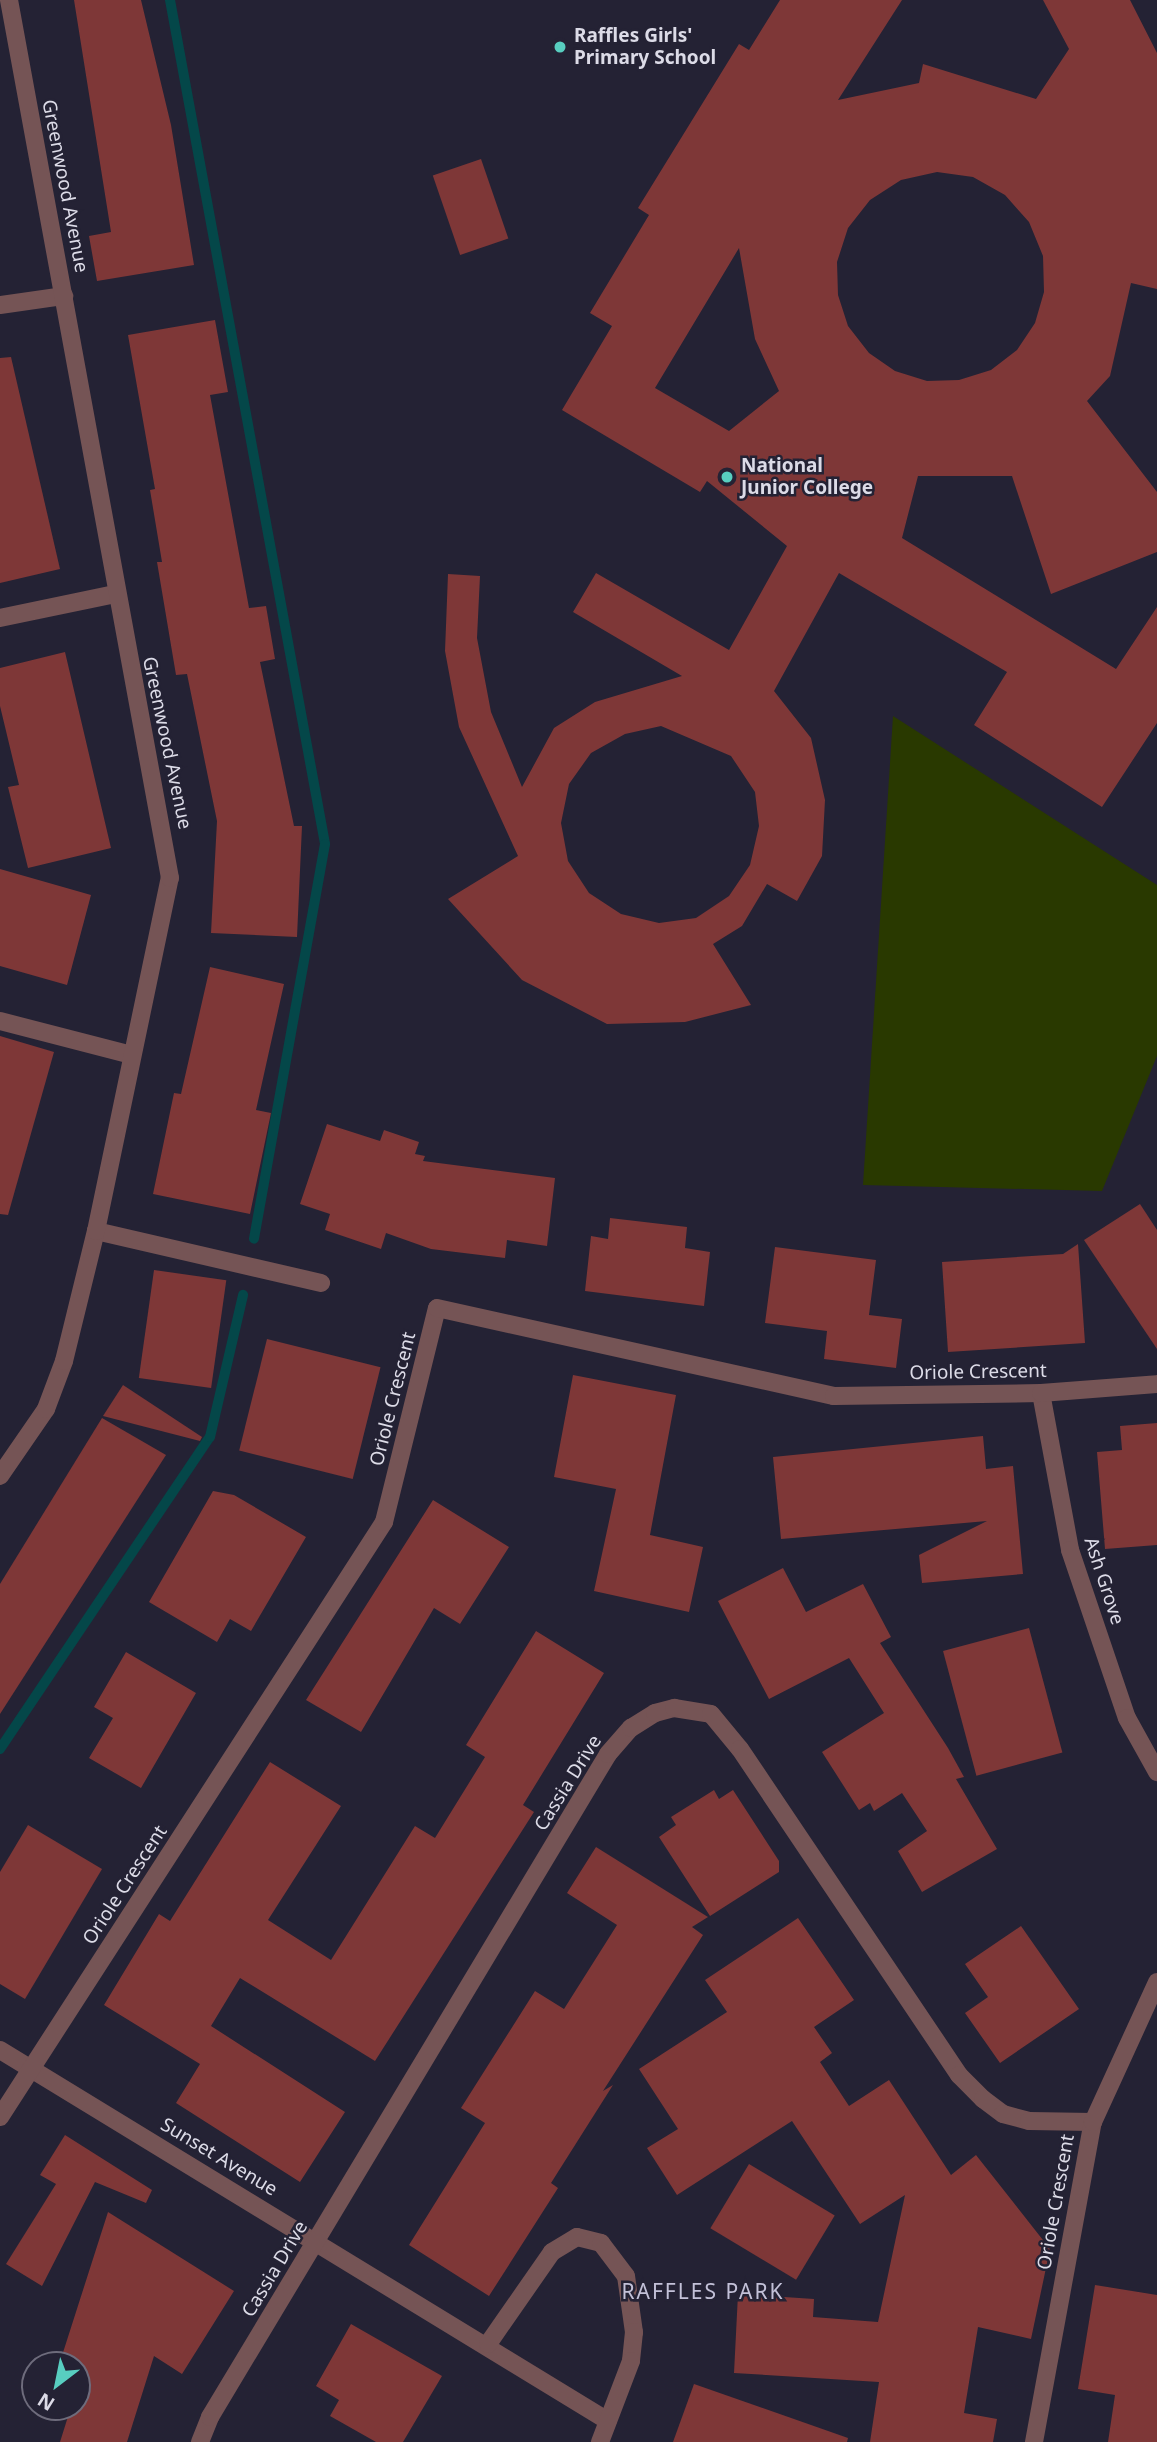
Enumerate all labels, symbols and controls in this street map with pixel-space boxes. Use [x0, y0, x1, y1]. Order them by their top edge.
place label: Raffles Girls' Primary School [574, 25, 716, 69]
marker: Raffles Girls' Primary School [552, 39, 568, 55]
street label: Greenwood Avenue [37, 98, 93, 274]
place label: National Junior College [741, 455, 873, 499]
marker: National Junior College [719, 469, 735, 485]
street label: Greenwood Avenue [138, 655, 196, 831]
street label: Oriole Crescent [365, 1330, 421, 1468]
street label: Oriole Crescent [909, 1359, 1047, 1385]
street label: Ash Grove [1079, 1534, 1129, 1628]
street label: Cassia Drive [530, 1731, 606, 1835]
street label: Oriole Crescent [78, 1821, 172, 1949]
street label: Sunset Avenue [156, 2113, 282, 2201]
street label: Oriole Crescent [1033, 2132, 1079, 2272]
street label: Cassia Drive [237, 2217, 313, 2321]
district label: RAFFLES PARK [623, 2278, 783, 2304]
north arrow [21, 2351, 91, 2421]
text: N [32, 2387, 59, 2417]

